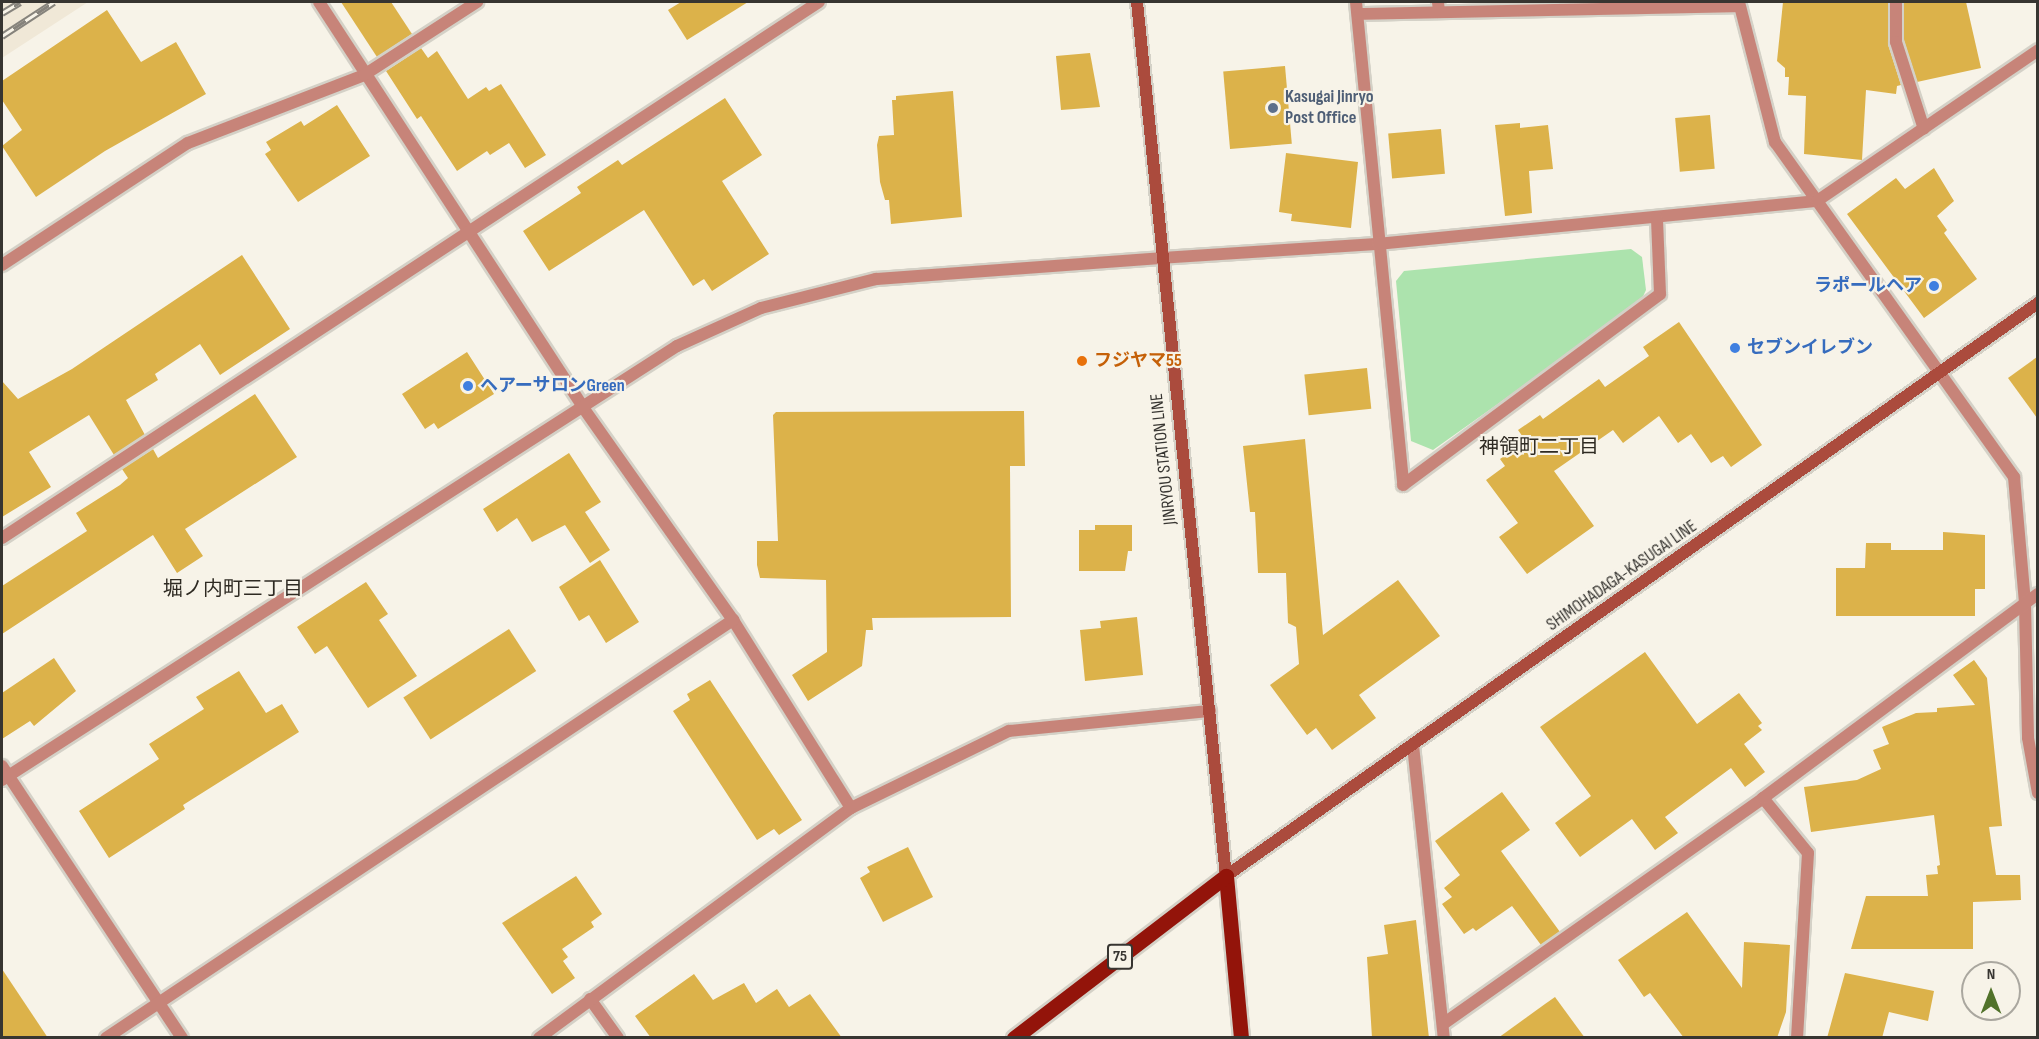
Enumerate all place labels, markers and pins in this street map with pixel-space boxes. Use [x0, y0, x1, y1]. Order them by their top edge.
place label: Kasugai Jinryo Post Office [1285, 87, 1374, 130]
marker: Kasugai Jinryo Post Office [1266, 101, 1280, 115]
place label: ラポールヘア [1814, 275, 1922, 297]
marker: ラポールヘア [1927, 279, 1941, 293]
place label: セブンイレブン [1747, 337, 1873, 359]
marker: セブンイレブン [1728, 341, 1742, 355]
place label: フジヤマ55 [1094, 350, 1182, 372]
marker: フジヤマ55 [1075, 354, 1089, 368]
place label: ヘアーサロンGreen [480, 375, 625, 397]
marker: ヘアーサロンGreen [461, 379, 475, 393]

